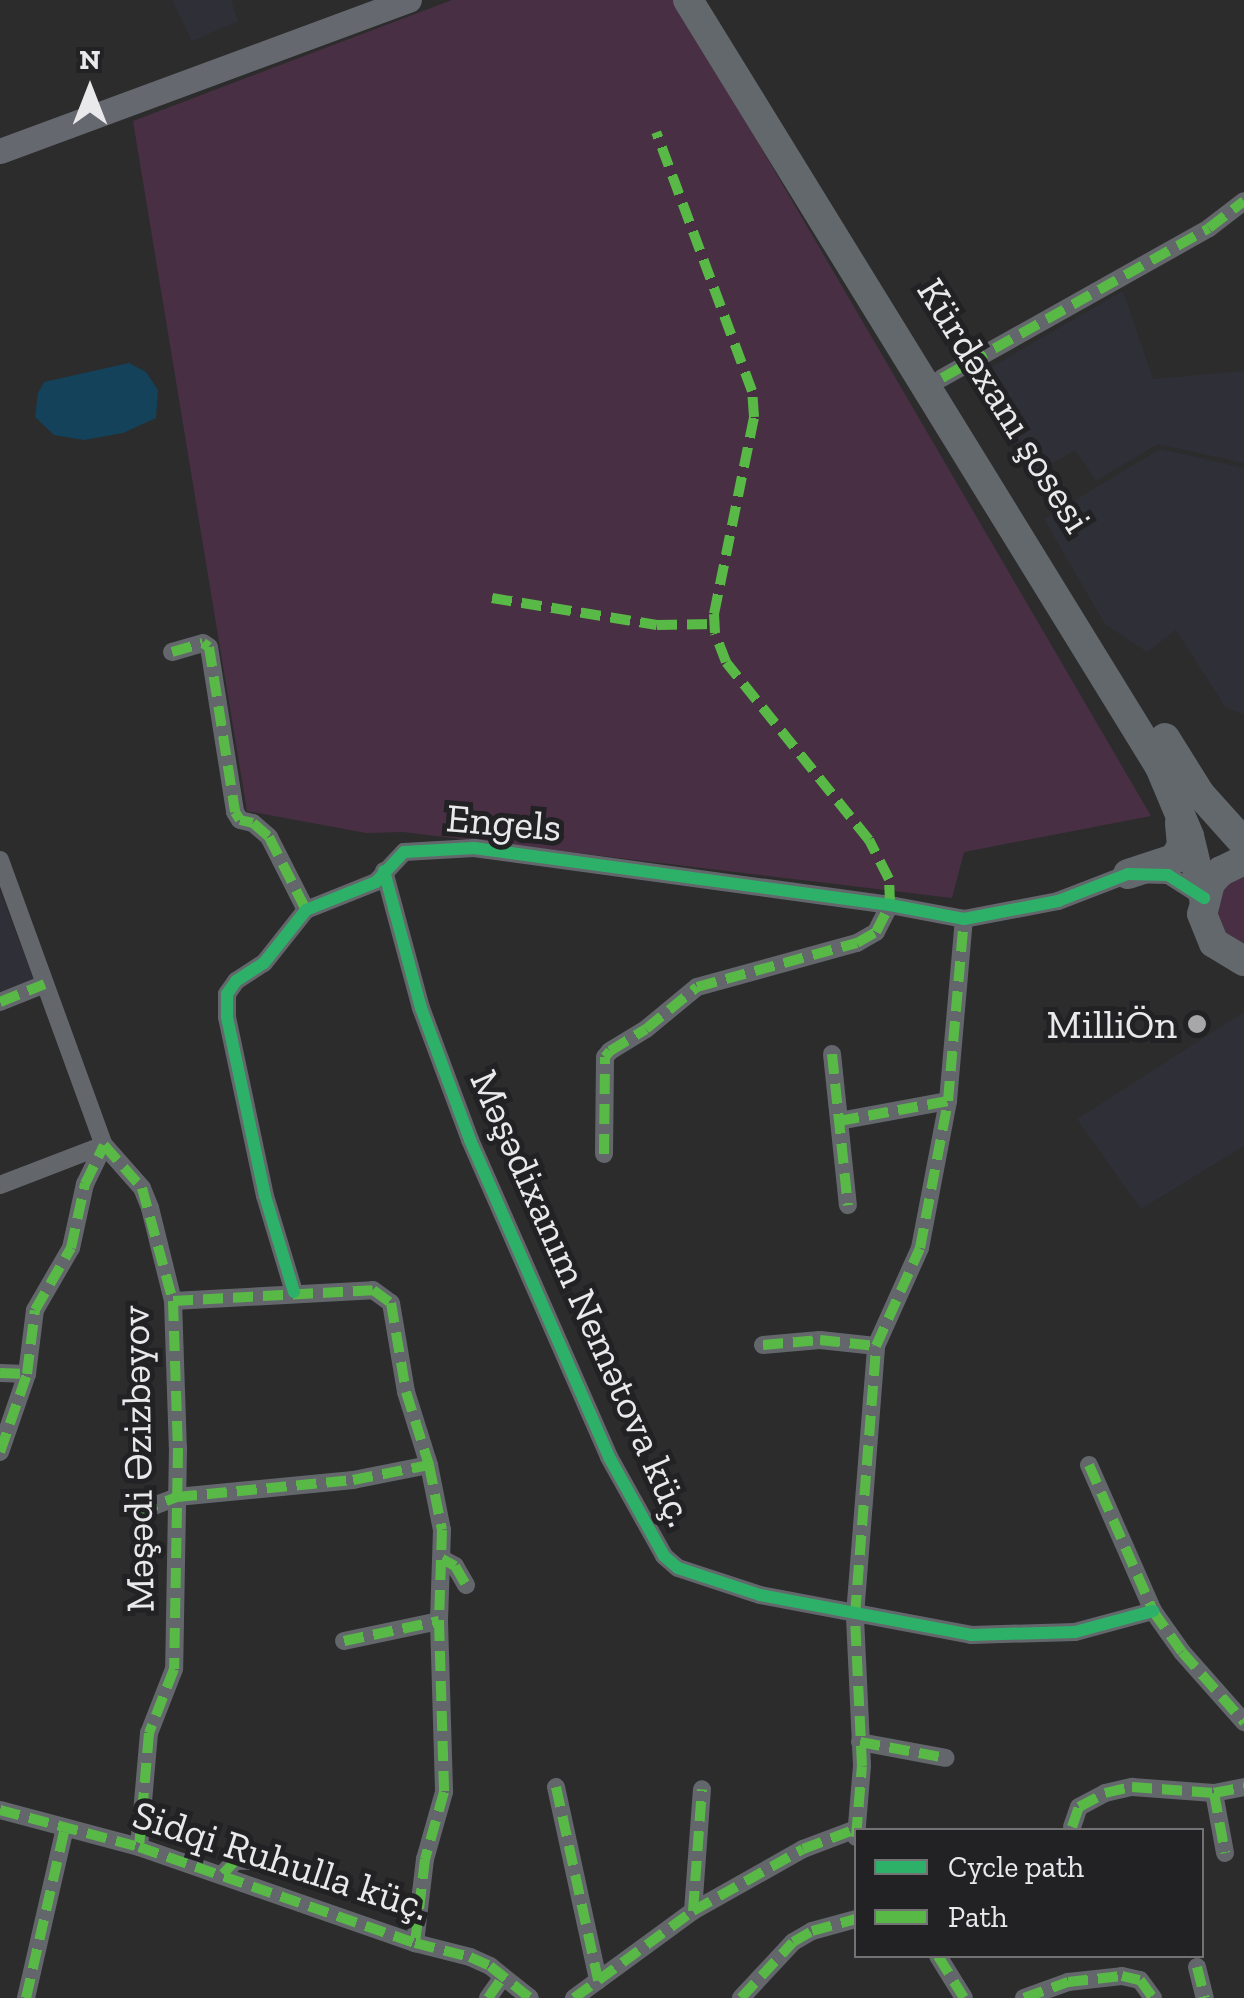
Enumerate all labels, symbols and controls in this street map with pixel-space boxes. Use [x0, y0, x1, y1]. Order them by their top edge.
north arrow [40, 40, 140, 140]
text: N [79, 43, 101, 76]
street label: Kürdəxanı şosesi [908, 269, 1102, 541]
street label: Engels [444, 793, 564, 851]
place label: MilliÖn [1046, 1000, 1177, 1048]
marker: MilliÖn [1186, 1013, 1208, 1035]
street label: Məşədixanım Nemətova küç. [460, 1062, 706, 1534]
street label: Məşədi Əzizbəyov [110, 1305, 164, 1613]
street label: Sidqi Ruhulla küç. [127, 1790, 435, 1930]
legend [854, 1828, 1204, 1958]
text: Cycle path [948, 1849, 1084, 1885]
text: Path [948, 1899, 1007, 1935]

